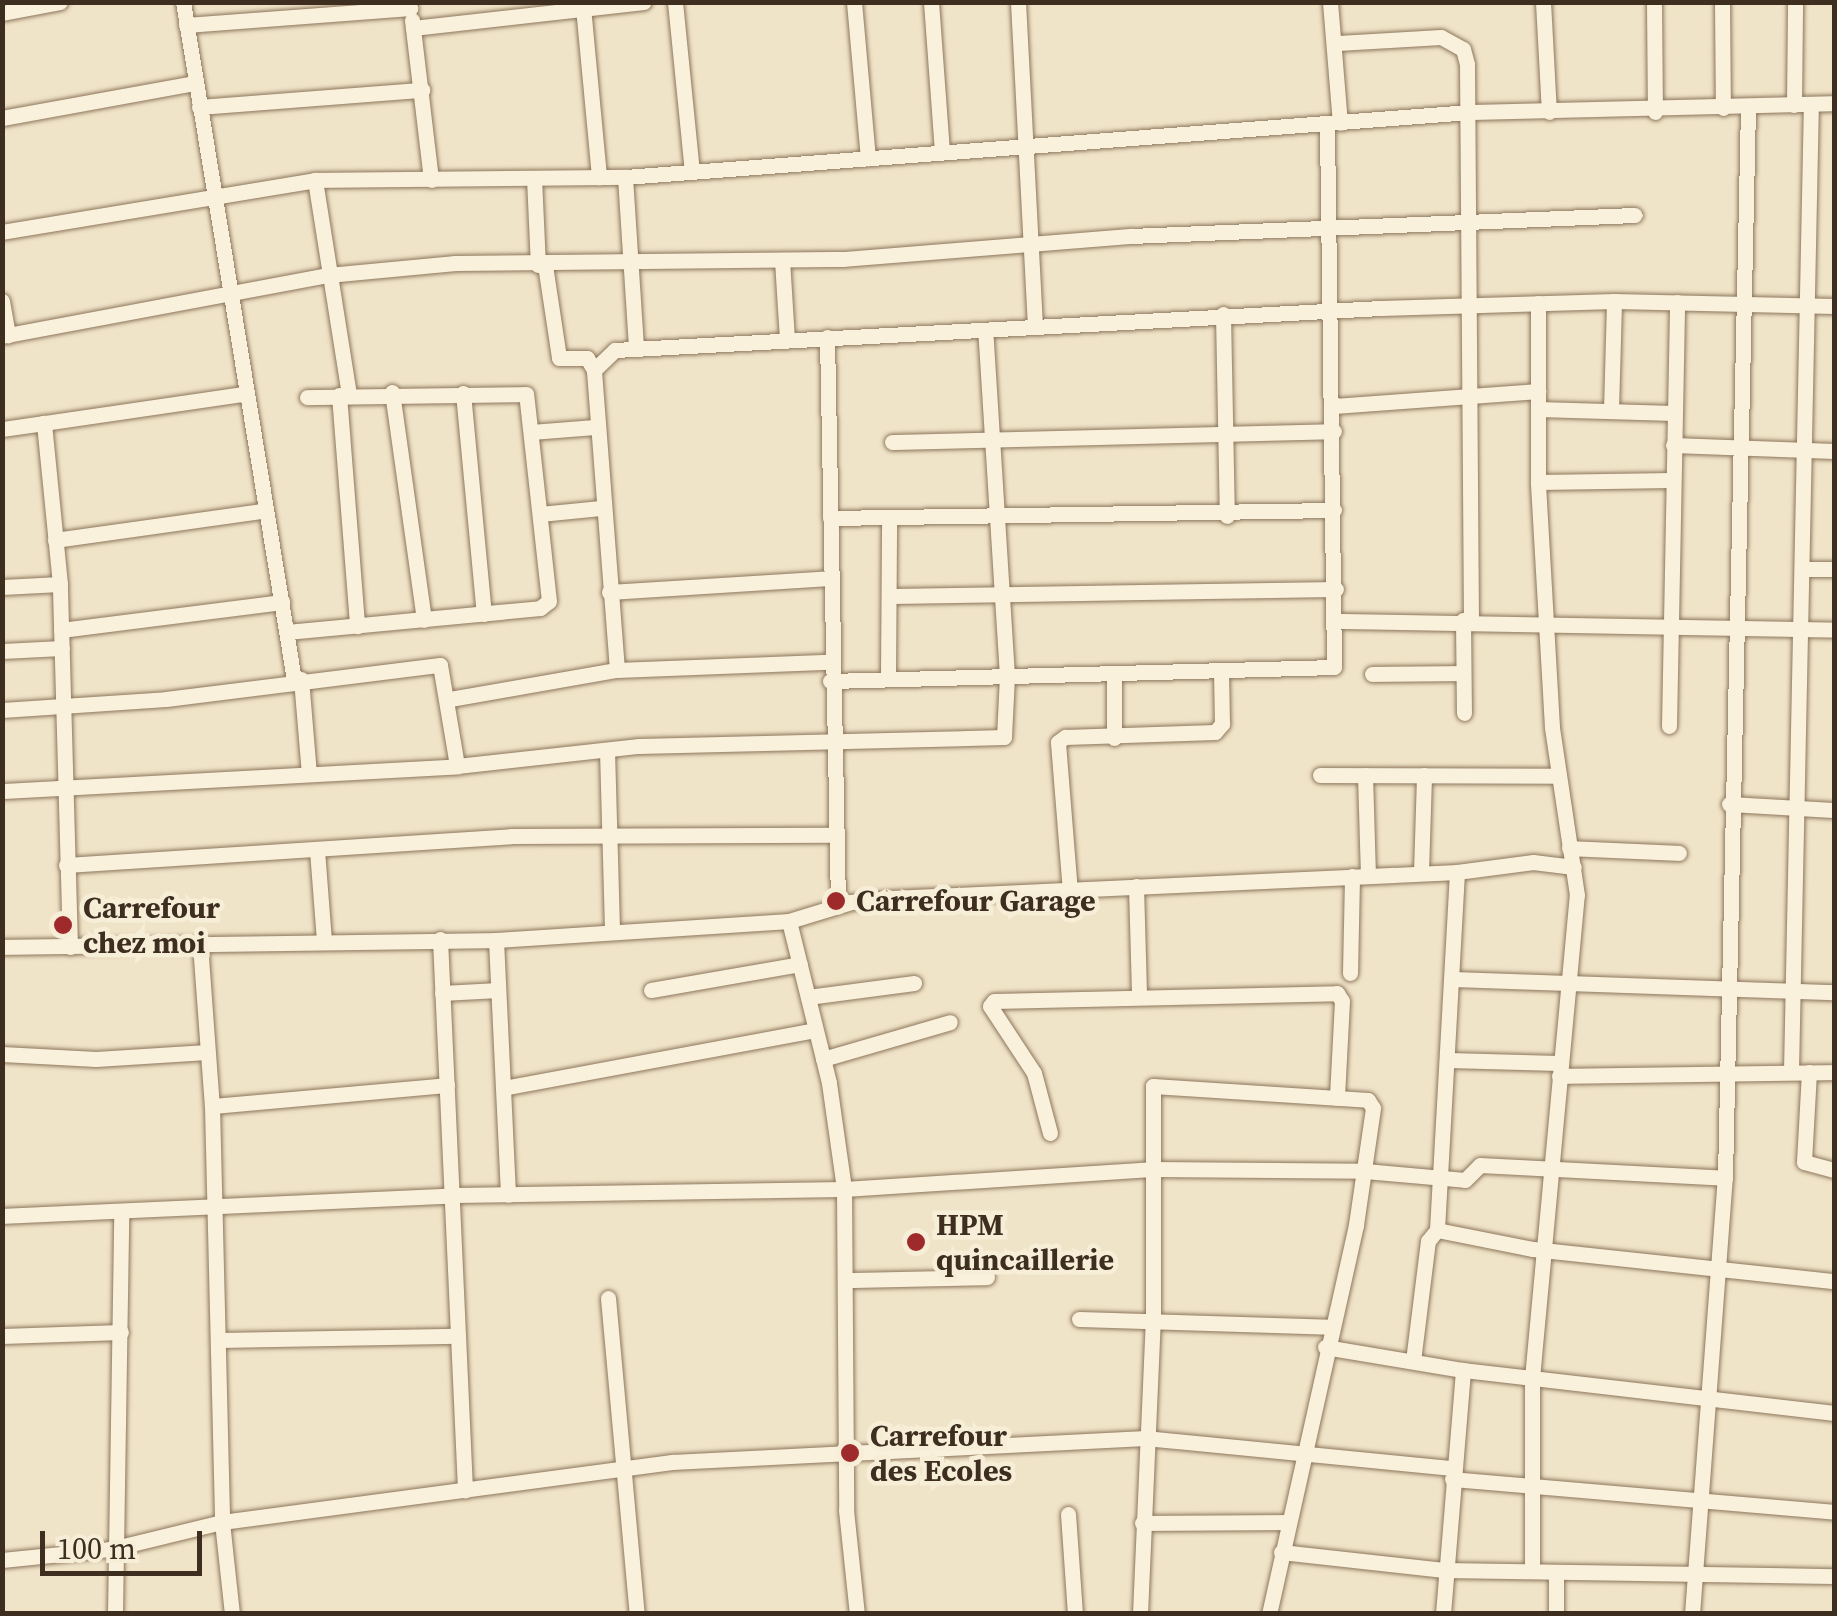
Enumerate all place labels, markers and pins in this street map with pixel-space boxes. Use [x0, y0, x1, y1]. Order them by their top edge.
place label: Carrefour Garage [856, 883, 1096, 919]
place label: Carrefour chez moi [83, 890, 220, 960]
marker: Carrefour Garage [825, 890, 847, 912]
marker: Carrefour chez moi [52, 914, 74, 936]
place label: HPM quincaillerie [936, 1207, 1114, 1278]
marker: HPM quincaillerie [905, 1231, 927, 1253]
place label: Carrefour des Ecoles [870, 1418, 1012, 1488]
marker: Carrefour des Ecoles [839, 1442, 861, 1464]

